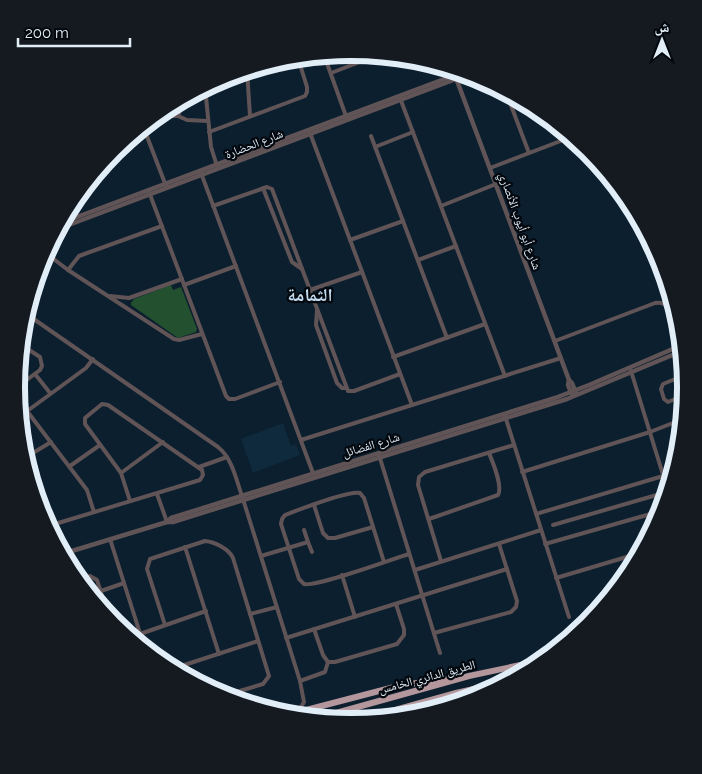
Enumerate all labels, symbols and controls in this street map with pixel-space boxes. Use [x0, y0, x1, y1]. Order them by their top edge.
scale bar [18, 15, 130, 47]
north arrow [637, 15, 687, 65]
text: ش [655, 19, 670, 36]
text: 200 m [25, 24, 69, 42]
street label: شارع الحضارة [223, 126, 286, 162]
street label: شارع أبو أيوب الأنصاري [493, 170, 544, 273]
district label: الثمامة [287, 284, 333, 305]
street label: شارع الفضائل [341, 430, 401, 461]
street label: الطريق الدائري الخامس [377, 657, 478, 700]

